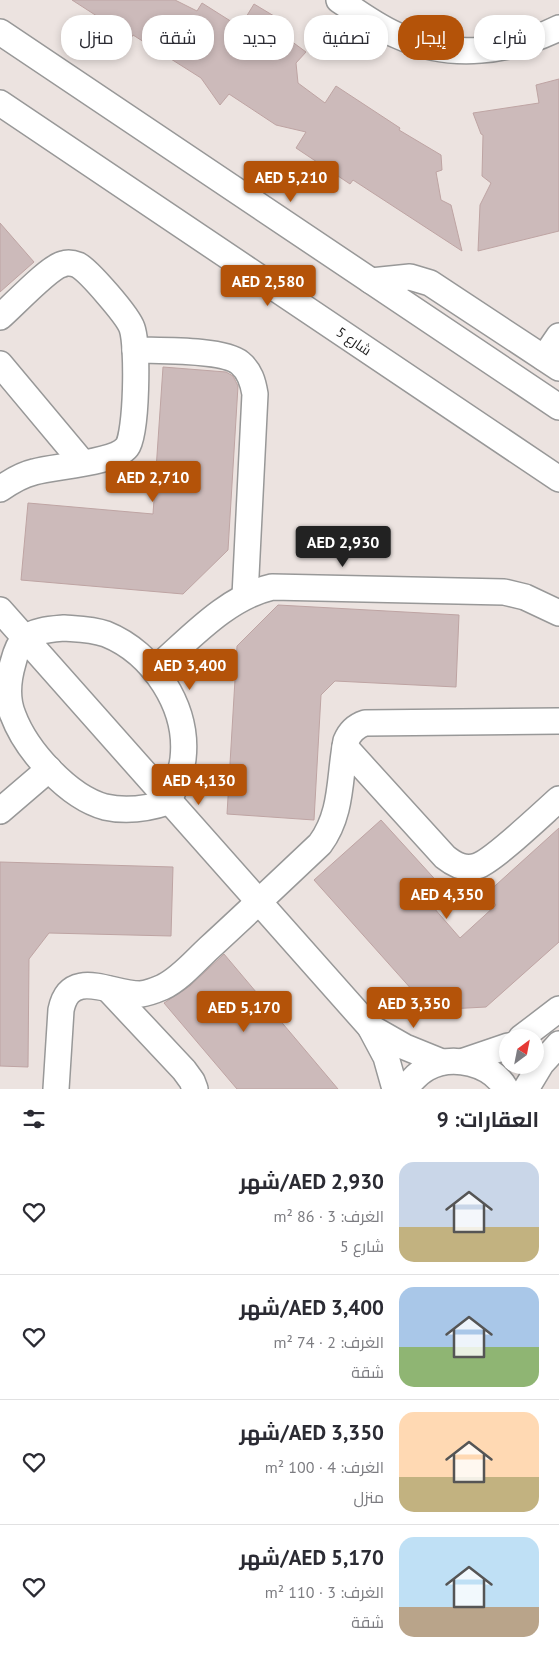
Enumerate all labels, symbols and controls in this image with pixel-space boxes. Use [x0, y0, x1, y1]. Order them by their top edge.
chip: منزل [61, 15, 132, 60]
chip: شقة [142, 15, 214, 60]
chip: جديد [224, 15, 294, 60]
chip: تصفية [304, 15, 388, 60]
chip: إيجار [398, 15, 464, 60]
chip: شراء [474, 15, 545, 60]
pin: AED 5,210 [234, 160, 348, 203]
text: AED 5,210 [255, 167, 327, 187]
pin: AED 2,580 [211, 264, 325, 307]
text: AED 2,580 [232, 271, 304, 291]
street label: شارع 5 [333, 323, 375, 359]
pin: AED 2,710 [96, 460, 210, 503]
text: AED 2,710 [117, 467, 189, 487]
pin: AED 2,930 [286, 526, 400, 568]
text: AED 2,930 [307, 532, 379, 552]
pin: AED 3,400 [133, 648, 247, 691]
text: AED 3,400 [154, 655, 226, 675]
pin: AED 4,130 [142, 764, 256, 806]
text: AED 4,130 [163, 770, 235, 790]
pin: AED 4,350 [390, 878, 504, 920]
text: AED 4,350 [411, 884, 483, 904]
pin: AED 3,350 [357, 986, 471, 1029]
pin: AED 5,170 [187, 990, 301, 1033]
text: AED 3,350 [378, 993, 450, 1013]
text: AED 5,170 [208, 997, 280, 1017]
north arrow [499, 1029, 544, 1074]
map controls [499, 1029, 544, 1074]
icon: filters [20, 1105, 48, 1133]
text: العقارات: 9 [437, 1106, 539, 1133]
text: AED 2,930/شهر [239, 1168, 384, 1195]
icon: home [439, 1182, 499, 1242]
icon: heart [20, 1198, 48, 1226]
text: الغرف: 3 · 86 m² [273, 1206, 384, 1226]
text: شارع 5 [340, 1236, 384, 1256]
text: AED 3,400/شهر [239, 1294, 384, 1321]
icon: home [439, 1307, 499, 1367]
icon: heart [20, 1323, 48, 1351]
text: الغرف: 2 · 74 m² [273, 1332, 384, 1352]
text: شقة [351, 1362, 384, 1382]
text: AED 3,350/شهر [239, 1419, 384, 1446]
icon: home [439, 1432, 499, 1492]
icon: heart [20, 1448, 48, 1476]
text: الغرف: 4 · 100 m² [265, 1457, 384, 1477]
text: منزل [354, 1487, 384, 1507]
text: AED 5,170/شهر [239, 1544, 384, 1571]
icon: home [439, 1557, 499, 1617]
icon: heart [20, 1573, 48, 1601]
text: الغرف: 3 · 110 m² [265, 1582, 384, 1602]
text: شقة [351, 1612, 384, 1632]

